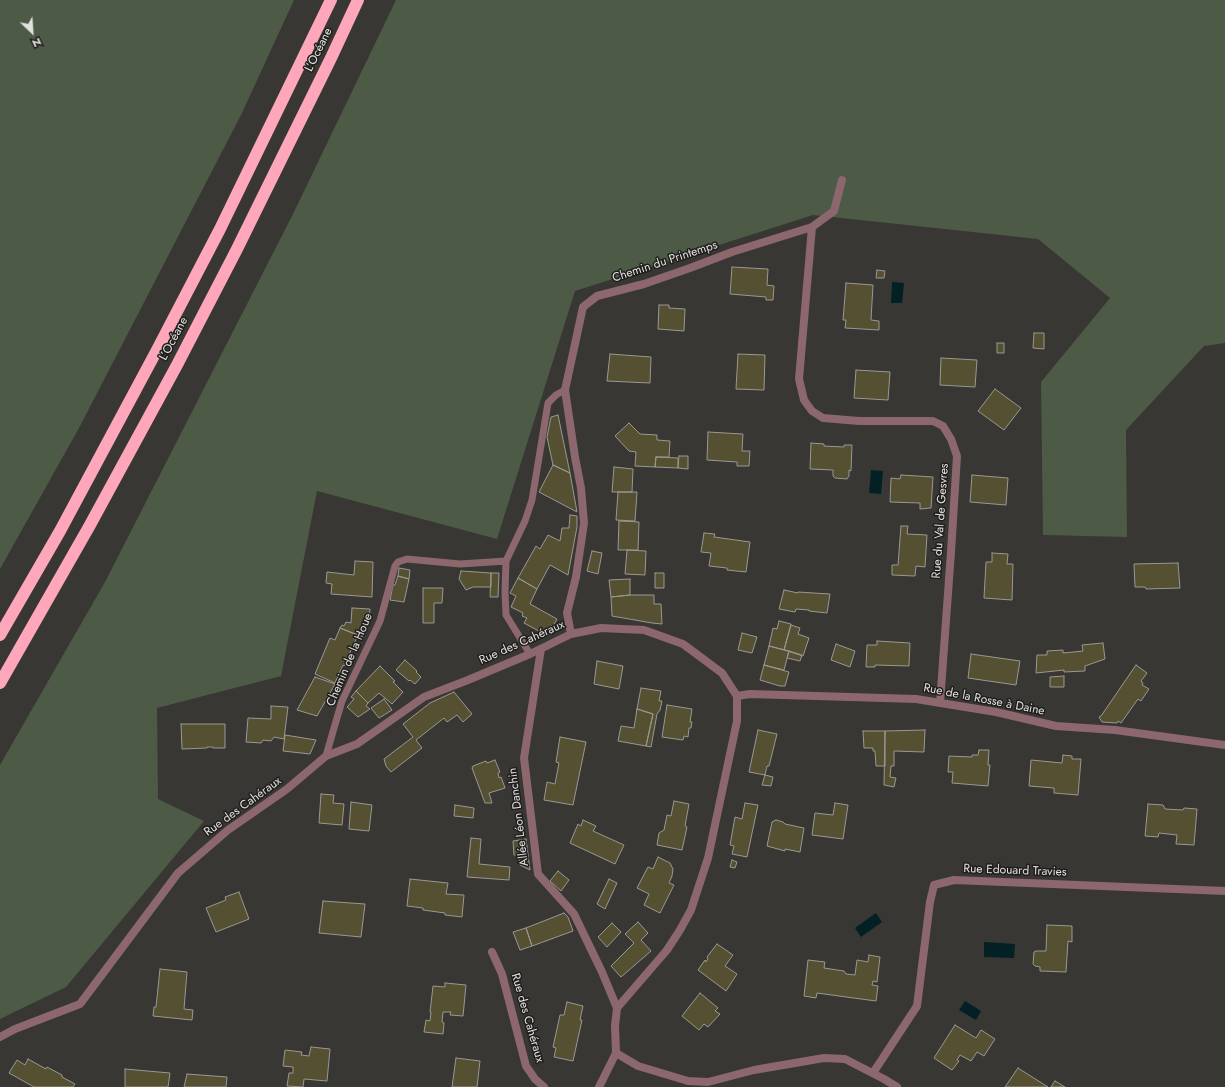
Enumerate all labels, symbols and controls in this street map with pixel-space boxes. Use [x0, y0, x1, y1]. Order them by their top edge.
north arrow [12, 12, 52, 52]
street label: L’Océane [302, 26, 336, 74]
text: N [30, 34, 44, 52]
street label: Chemin du Printemps [611, 238, 719, 286]
street label: L’Océane [157, 315, 191, 363]
street label: Rue du Val de Gesvres [930, 463, 952, 579]
street label: Chemin de la Houe [324, 611, 376, 709]
street label: Rue des Cahéraux [477, 618, 567, 668]
street label: Rue de la Rosse à Daine [922, 681, 1046, 719]
street label: Allée Léon Danchin [506, 767, 532, 867]
street label: Rue des Cahéraux [202, 774, 284, 840]
street label: Rue Edouard Travies [963, 862, 1067, 880]
street label: Rue des Cahéraux [507, 972, 547, 1064]

